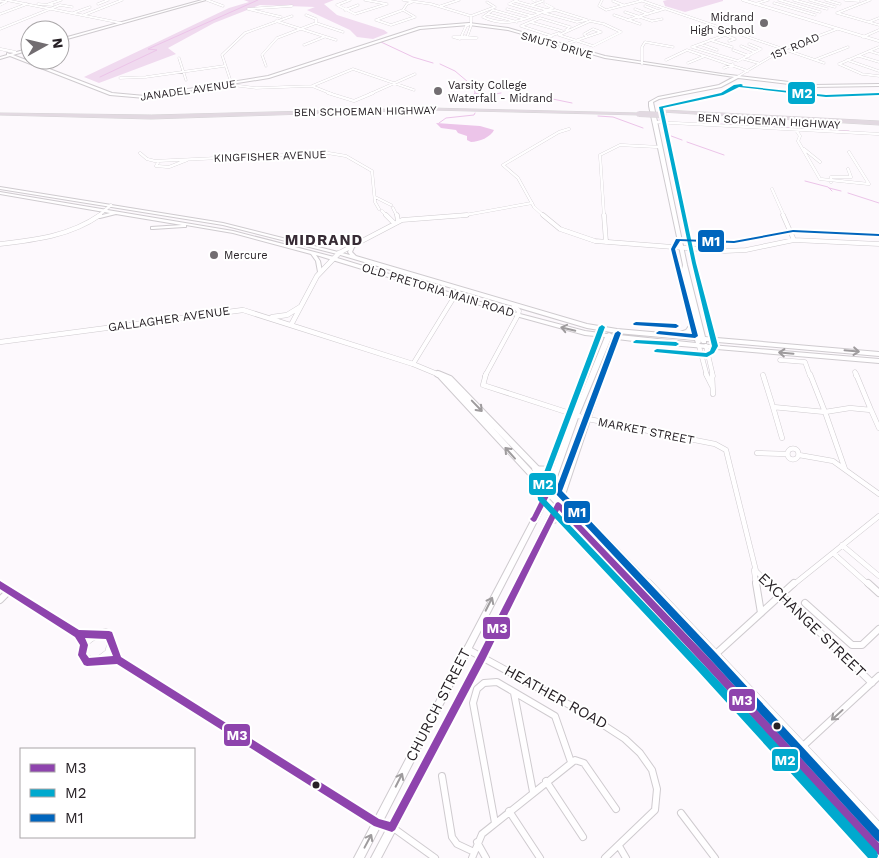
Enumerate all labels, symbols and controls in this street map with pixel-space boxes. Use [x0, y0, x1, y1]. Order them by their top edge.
place label: Midrand High School [690, 11, 755, 37]
marker: Midrand High School [758, 17, 770, 29]
north arrow [20, 20, 70, 70]
street label: SMUTS DRIVE [520, 29, 594, 62]
street label: 1ST ROAD [769, 30, 822, 63]
text: N [49, 37, 67, 49]
street label: JANADEL AVENUE [139, 77, 237, 104]
place label: Varsity College Waterfall - Midrand [448, 79, 553, 105]
line badge: M2 [787, 81, 816, 105]
marker: Varsity College Waterfall - Midrand [432, 85, 444, 97]
text: M2 [791, 85, 813, 101]
street label: BEN SCHOEMAN HIGHWAY [294, 104, 437, 119]
street label: BEN SCHOEMAN HIGHWAY [697, 111, 841, 132]
street label: KINGFISHER AVENUE [213, 148, 327, 165]
line badge: M1 [697, 229, 725, 253]
district label: MIDRAND [285, 231, 363, 249]
text: M1 [702, 233, 720, 249]
marker: Mercure [208, 249, 220, 261]
place label: Mercure [224, 249, 268, 262]
street label: OLD PRETORIA MAIN ROAD [360, 260, 516, 320]
street label: GALLAGHER AVENUE [107, 303, 231, 334]
one-way arrow [560, 323, 576, 333]
one-way arrow [844, 347, 860, 356]
one-way arrow [778, 349, 794, 358]
one-way arrow [471, 399, 483, 412]
street label: MARKET STREET [597, 415, 695, 447]
one-way arrow [505, 447, 516, 460]
line badge: M2 [528, 472, 557, 496]
text: M2 [532, 476, 554, 492]
line badge: M1 [563, 500, 591, 524]
text: M1 [568, 504, 586, 520]
street label: EXCHANGE STREET [755, 569, 869, 681]
one-way arrow [484, 597, 494, 612]
line badge: M3 [482, 616, 511, 640]
text: M3 [486, 620, 508, 636]
street label: CHURCH STREET [402, 645, 474, 765]
street label: HEATHER ROAD [501, 661, 611, 733]
line badge: M3 [728, 688, 756, 712]
text: M3 [731, 692, 753, 708]
one-way arrow [831, 709, 844, 721]
unlabelled marker [772, 721, 782, 731]
line badge: M3 [223, 723, 251, 747]
text: M3 [226, 727, 248, 743]
legend [20, 748, 195, 838]
line badge: M2 [771, 748, 799, 772]
text: M2 [774, 752, 796, 768]
text: M3 [65, 759, 87, 777]
one-way arrow [395, 773, 404, 788]
unlabelled marker [311, 780, 321, 790]
text: M2 [65, 784, 87, 802]
text: M1 [65, 809, 84, 827]
one-way arrow [363, 833, 373, 848]

